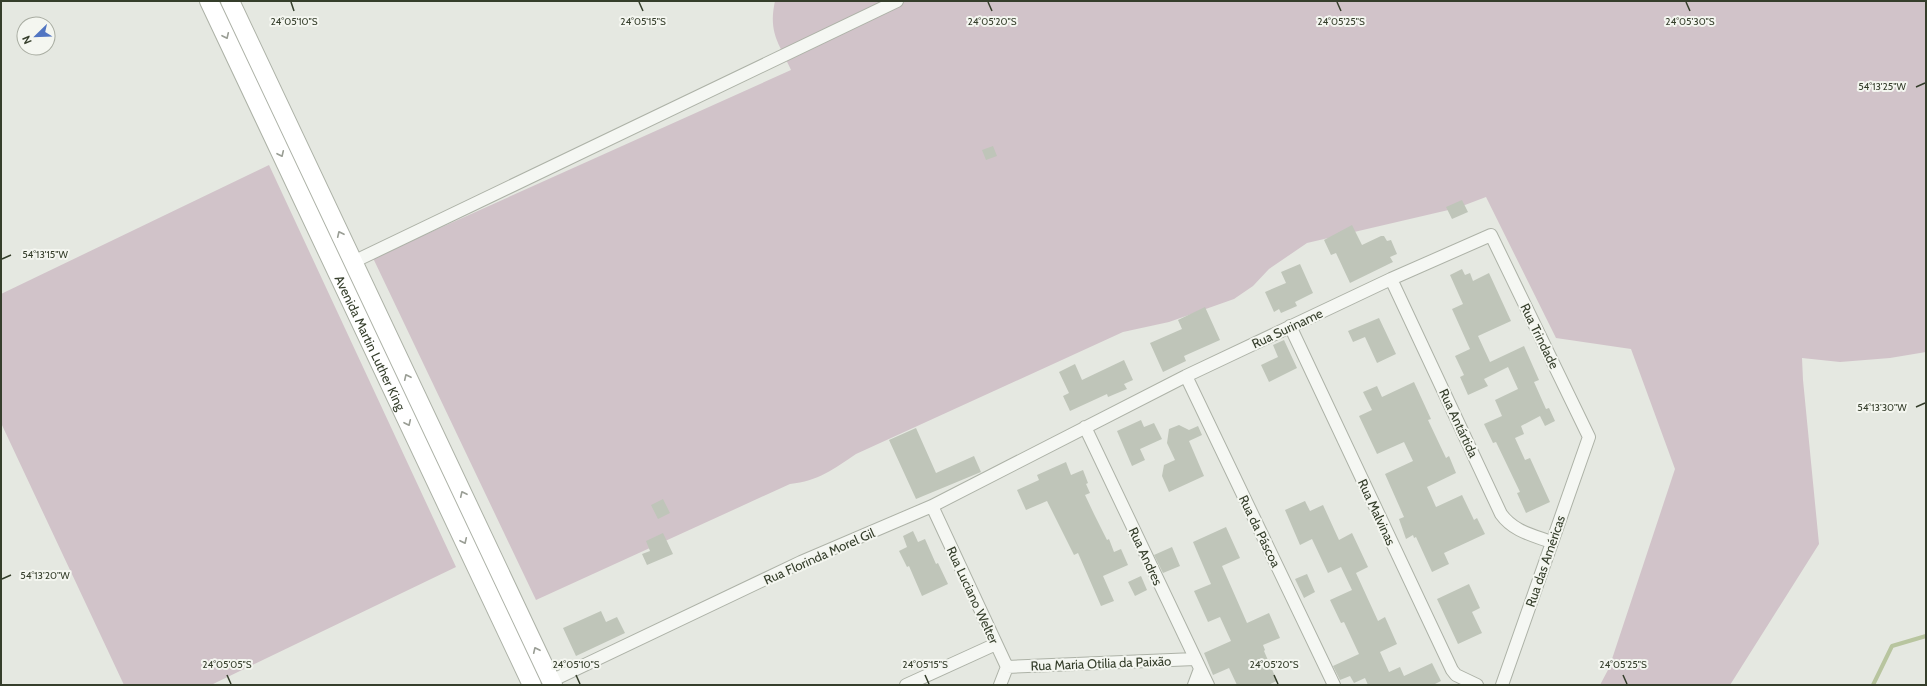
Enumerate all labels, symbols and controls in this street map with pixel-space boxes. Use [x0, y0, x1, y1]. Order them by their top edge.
text: 24°05'10"S [270, 15, 318, 28]
text: 24°05'15"S [620, 15, 666, 28]
text: 24°05'20"S [967, 15, 1017, 28]
text: 24°05'25"S [1317, 15, 1365, 28]
text: 24°05'30"S [1665, 15, 1715, 28]
north arrow [16, 16, 56, 56]
one-way arrow [221, 32, 229, 40]
text: N [19, 34, 35, 46]
text: 54°13'25"W [1858, 80, 1906, 93]
one-way arrow [276, 149, 284, 157]
one-way arrow [337, 230, 345, 238]
text: 54°13'15"W [22, 248, 68, 261]
street label: Avenida Martin Luther King [332, 273, 409, 413]
street label: Rua Trindade [1517, 301, 1563, 372]
street label: Rua Suriname [1249, 304, 1325, 351]
one-way arrow [404, 373, 412, 381]
street label: Rua Antártida [1436, 386, 1482, 461]
text: 54°13'30"W [1857, 401, 1907, 414]
one-way arrow [403, 419, 411, 427]
street label: Rua Malvinas [1355, 476, 1400, 548]
one-way arrow [460, 491, 468, 499]
street label: Rua da Páscoa [1236, 492, 1285, 570]
street label: Rua das Américas [1522, 512, 1568, 609]
street label: Rua Florinda Morel Gil [761, 524, 877, 588]
street label: Rua Andres [1126, 524, 1167, 588]
one-way arrow [459, 537, 467, 544]
street label: Rua Luciano Welter [943, 544, 1003, 647]
text: 54°13'20"W [20, 569, 70, 582]
one-way arrow [533, 646, 541, 654]
street label: Rua Maria Otilia da Paixão [1030, 653, 1172, 673]
text: 24°05'05"S [202, 658, 252, 671]
text: 24°05'10"S [552, 658, 600, 671]
text: 24°05'15"S [902, 658, 948, 671]
text: 24°05'20"S [1249, 658, 1299, 671]
text: 24°05'25"S [1599, 658, 1647, 671]

